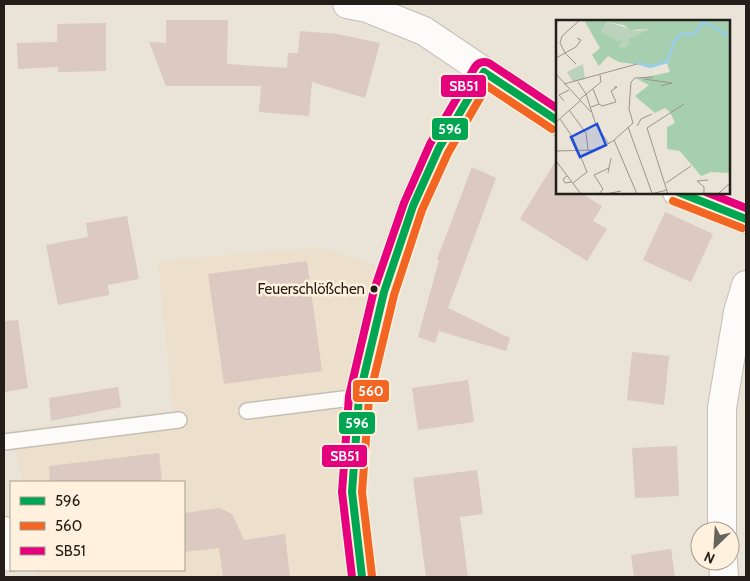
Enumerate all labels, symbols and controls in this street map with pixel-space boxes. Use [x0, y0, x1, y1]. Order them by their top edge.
inset map [556, 20, 730, 194]
line badge: SB51 [440, 74, 487, 98]
text: SB51 [449, 77, 479, 95]
line badge: 596 [431, 117, 469, 141]
text: 596 [438, 120, 462, 138]
place label: Feuerschlößchen [257, 280, 365, 298]
marker: Feuerschlößchen [369, 284, 379, 294]
line badge: 560 [352, 379, 390, 403]
text: 560 [358, 382, 384, 400]
line badge: 596 [338, 411, 376, 435]
text: 596 [345, 414, 369, 432]
line badge: SB51 [321, 444, 368, 468]
text: SB51 [330, 447, 360, 465]
legend [10, 481, 185, 571]
text: 596 [55, 492, 80, 510]
text: 560 [55, 517, 82, 535]
north arrow [690, 521, 740, 571]
text: SB51 [55, 542, 86, 560]
text: N [701, 548, 718, 568]

